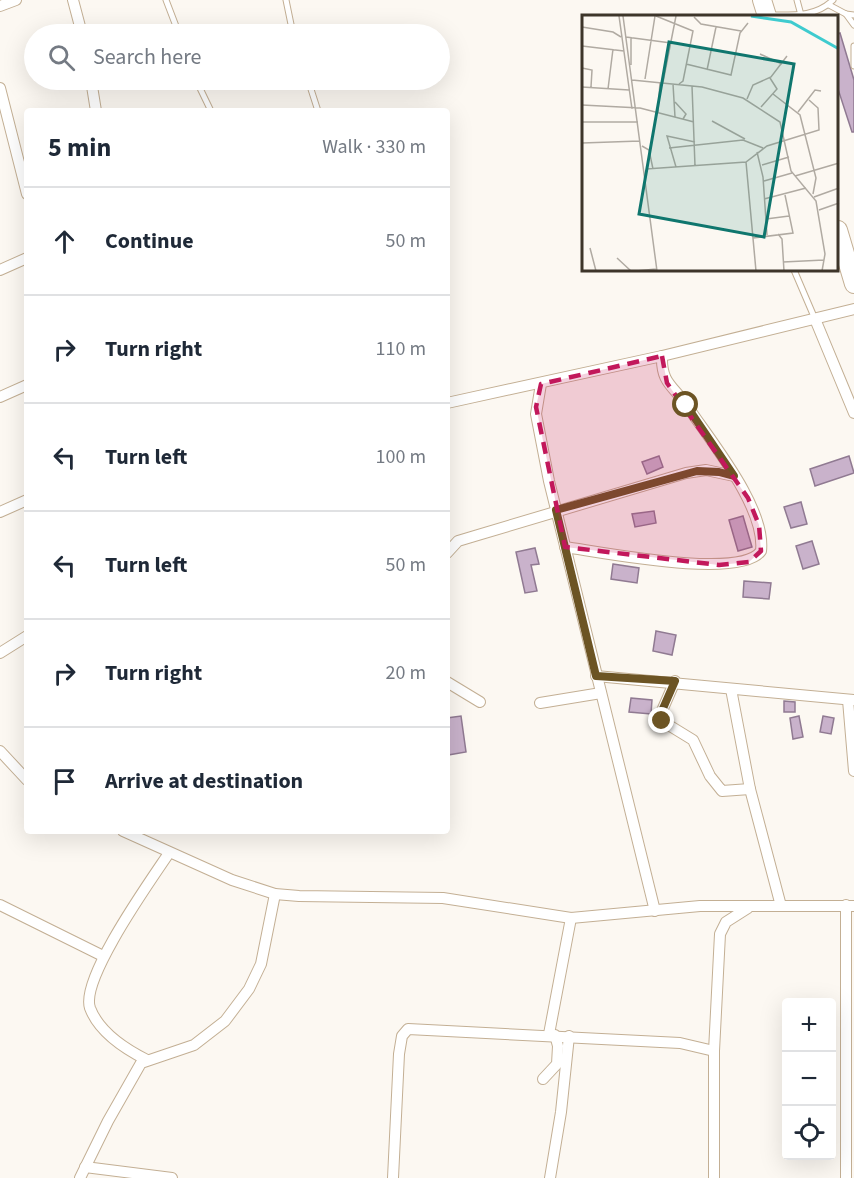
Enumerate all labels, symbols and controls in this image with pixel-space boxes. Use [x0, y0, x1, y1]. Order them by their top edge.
inset map [582, 15, 839, 272]
search box [24, 24, 450, 90]
icon: search [45, 41, 78, 74]
text: Search here [93, 41, 201, 73]
text: 5 min [48, 129, 111, 166]
text: Walk · 330 m [322, 133, 426, 161]
icon: ahead [48, 225, 81, 258]
text: Continue [105, 225, 194, 257]
text: 50 m [386, 227, 426, 255]
icon: right [48, 333, 81, 366]
text: Turn right [105, 333, 202, 365]
text: 110 m [376, 335, 426, 363]
route start [672, 391, 698, 417]
icon: left [48, 441, 81, 474]
text: Turn left [105, 441, 187, 473]
text: 100 m [376, 443, 426, 471]
icon: left [48, 549, 81, 582]
text: Turn left [105, 549, 187, 581]
text: 50 m [386, 551, 426, 579]
icon: right [48, 657, 81, 690]
text: Turn right [105, 657, 202, 689]
text: 20 m [386, 659, 426, 687]
route end [648, 707, 674, 733]
icon: arrive [48, 765, 81, 798]
text: Arrive at destination [105, 765, 303, 797]
map controls [782, 998, 836, 1160]
button: + [782, 998, 836, 1052]
button: − [782, 1052, 836, 1106]
button: locate [782, 1106, 836, 1160]

